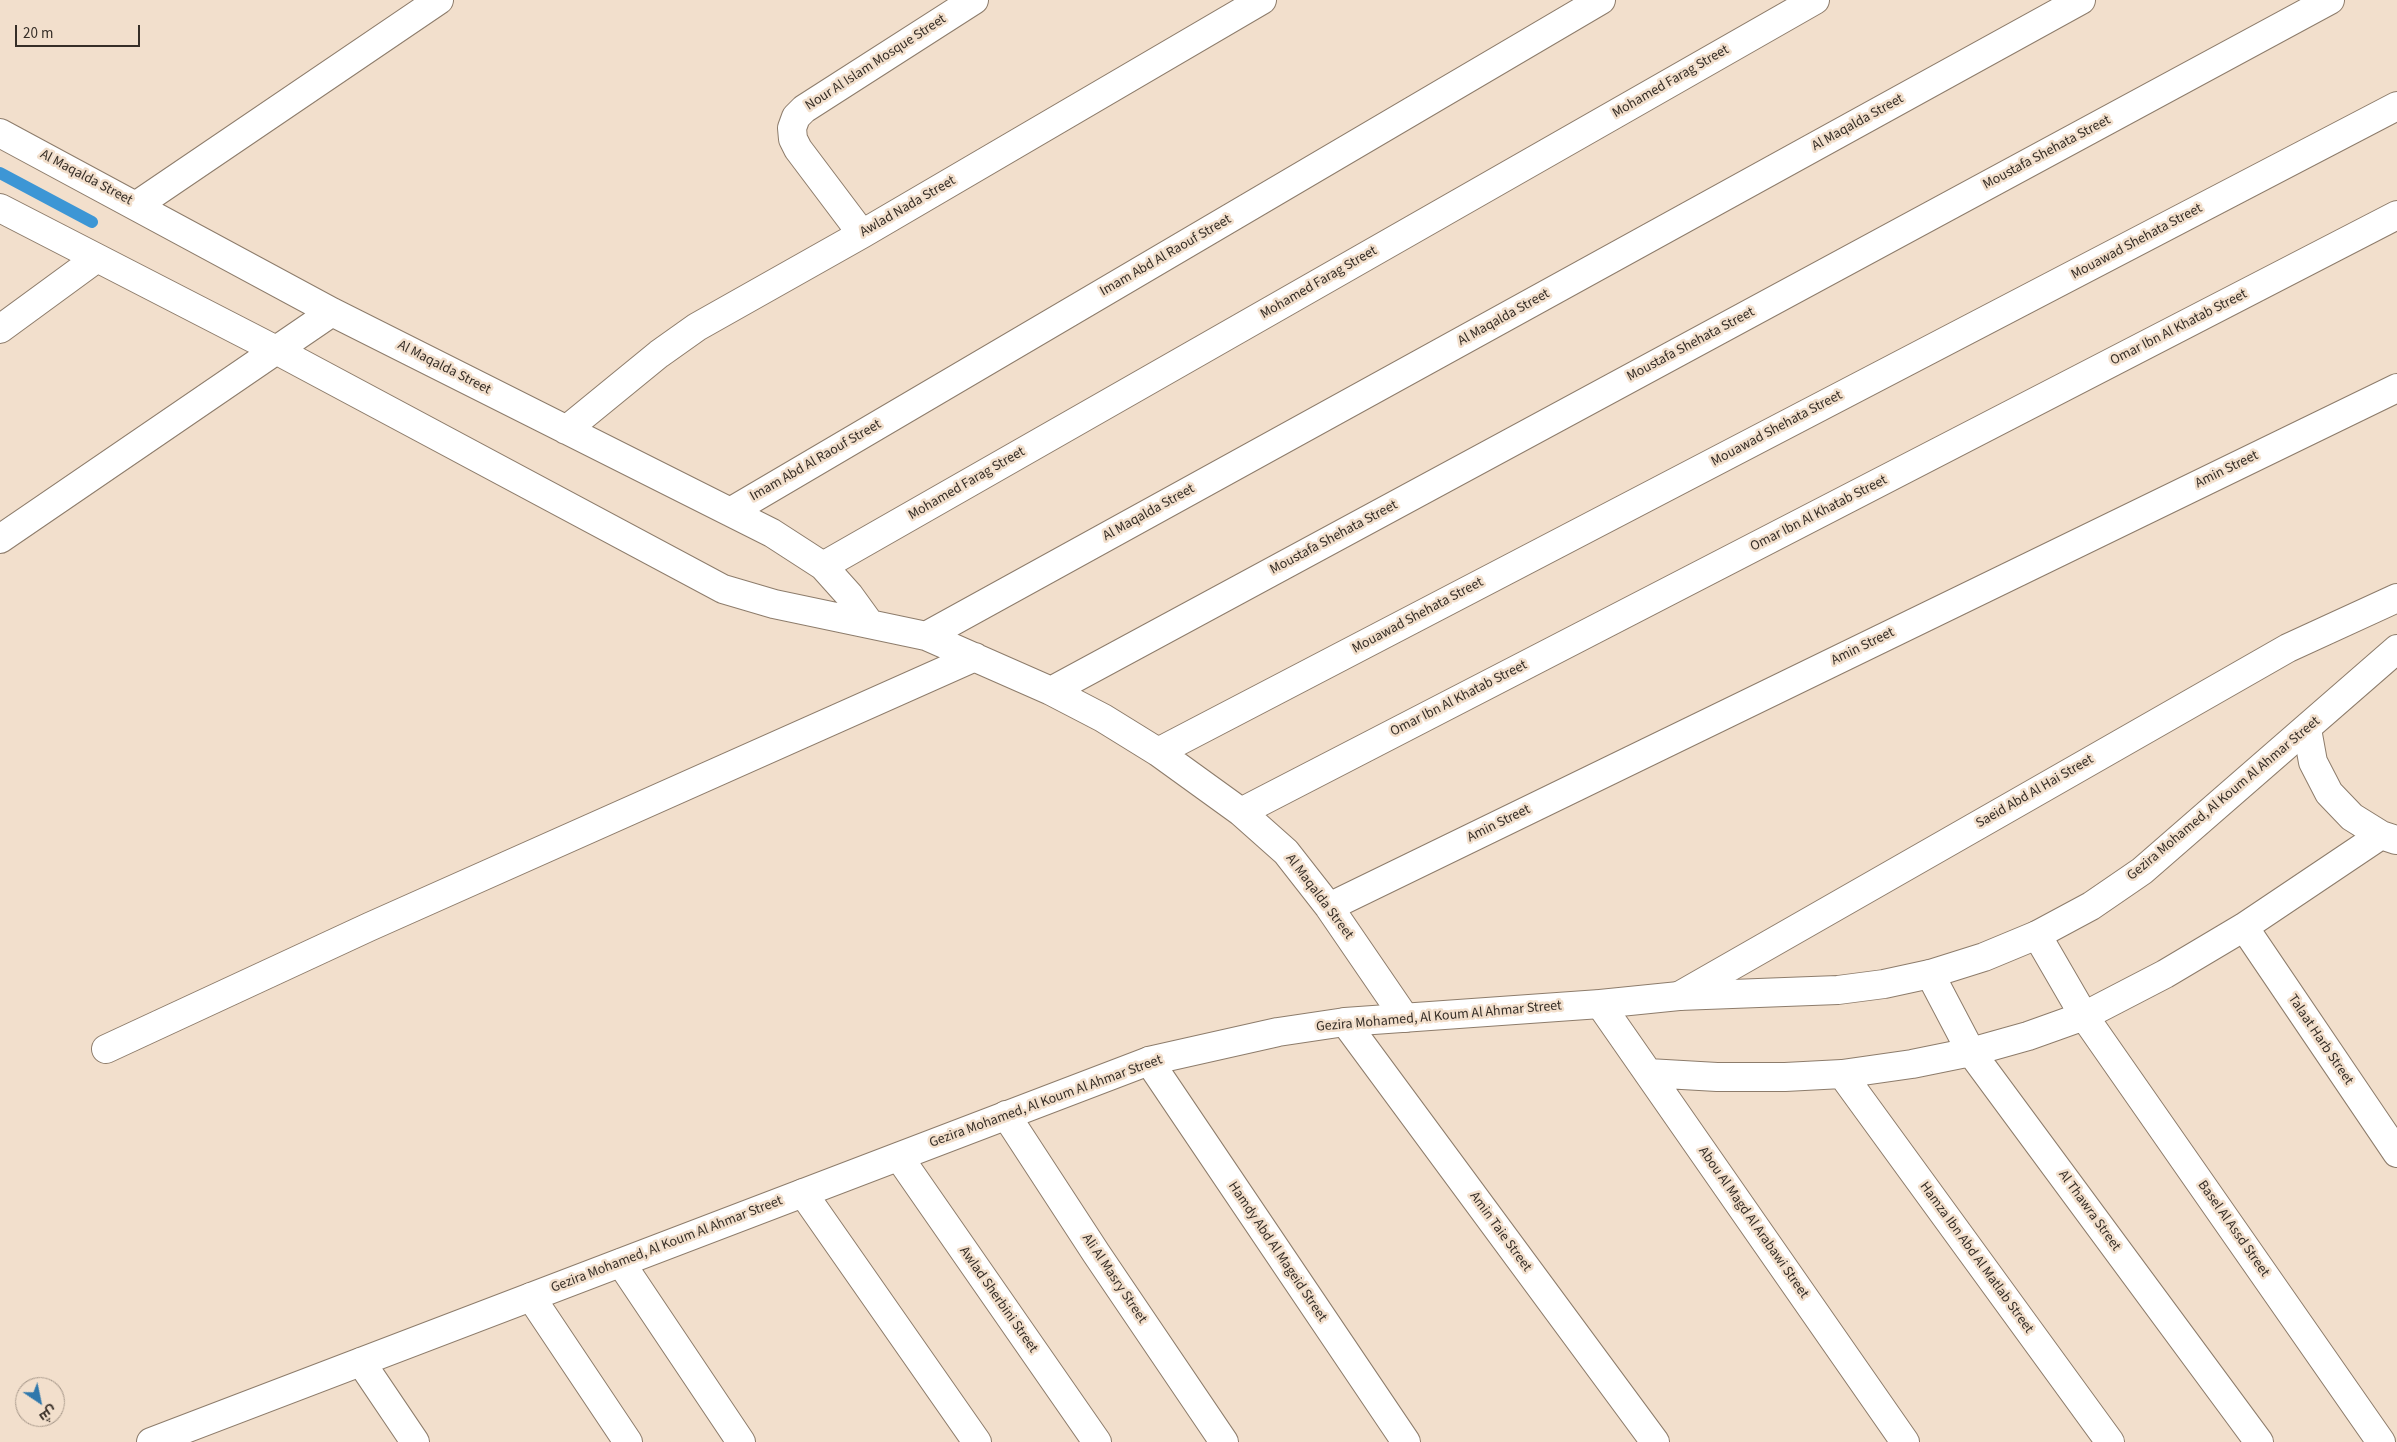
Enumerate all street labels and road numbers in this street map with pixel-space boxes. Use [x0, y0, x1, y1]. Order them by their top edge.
street label: Nour Al Islam Mosque Street [803, 11, 949, 115]
street label: Mohamed Farag Street [1610, 42, 1732, 122]
street label: Al Maqalda Street [1809, 91, 1907, 155]
street label: Moustafa Shehata Street [1980, 112, 2114, 194]
street label: Al Maqalda Street [37, 147, 135, 209]
street label: Awlad Nada Street [857, 173, 959, 241]
street label: Mouawad Shehata Street [2069, 200, 2205, 284]
street label: Imam Abd Al Raouf Street [1097, 212, 1235, 300]
street label: Mohamed Farag Street [1258, 243, 1380, 323]
street label: Al Maqalda Street [1455, 286, 1553, 350]
street label: Omar Ibn Al Khatab Street [2108, 286, 2250, 370]
street label: Moustafa Shehata Street [1624, 304, 1758, 386]
street label: Al Maqalda Street [395, 337, 493, 399]
street label: Mouawad Shehata Street [1709, 387, 1845, 471]
street label: Imam Abd Al Raouf Street [747, 417, 885, 505]
street label: Mohamed Farag Street [906, 444, 1028, 524]
street label: Amin Street [2193, 448, 2261, 492]
street label: Omar Ibn Al Khatab Street [1748, 472, 1890, 556]
street label: Al Maqalda Street [1100, 481, 1198, 545]
street label: Moustafa Shehata Street [1267, 497, 1401, 579]
street label: Mouawad Shehata Street [1350, 574, 1486, 658]
street label: Amin Street [1829, 625, 1897, 669]
street label: Omar Ibn Al Khatab Street [1388, 657, 1530, 741]
street label: Gezira Mohamed, Al Koum Al Ahmar Street [2124, 713, 2324, 885]
street label: Saeid Abd Al Hai Street [1973, 752, 2097, 832]
street label: Amin Street [1465, 802, 1533, 846]
street label: Al Maqalda Street [1282, 851, 1356, 943]
street label: Talaat Harb Street [2284, 992, 2356, 1088]
street label: Gezira Mohamed, Al Koum Al Ahmar Street [1315, 998, 1563, 1036]
street label: Gezira Mohamed, Al Koum Al Ahmar Street [927, 1052, 1165, 1152]
street label: Abou Al Magd Al Arabawi Street [1694, 1144, 1812, 1302]
street label: Al Thawra Street [2054, 1167, 2124, 1255]
street label: Basel Al Assd Street [2194, 1178, 2272, 1280]
street label: Hamdy Abd Al Mageid Street [1224, 1179, 1330, 1325]
street label: Hamza Ibn Abd Al Matlab Street [1915, 1179, 2037, 1337]
street label: Amin Taie Street [1465, 1189, 1535, 1275]
street label: Gezira Mohamed, Al Koum Al Ahmar Street [549, 1193, 785, 1297]
street label: Ali Al Masry Street [1078, 1231, 1150, 1327]
street label: Awlad Sherbini Street [955, 1244, 1041, 1356]

